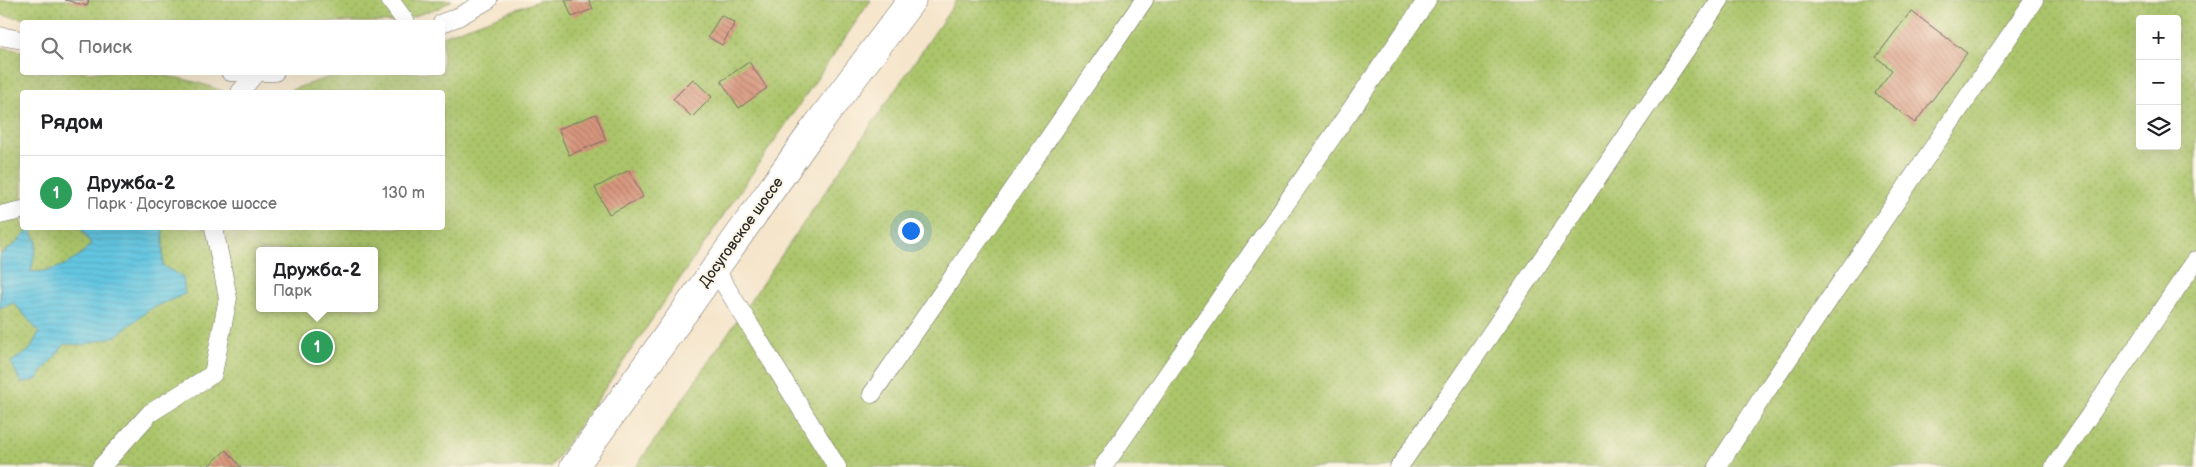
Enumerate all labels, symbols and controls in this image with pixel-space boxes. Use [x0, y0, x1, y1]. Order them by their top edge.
map controls [2136, 15, 2181, 150]
button: + [2136, 15, 2181, 60]
search box [20, 20, 445, 75]
icon: search [38, 34, 66, 62]
text: Поиск [78, 36, 132, 59]
button: − [2136, 60, 2181, 105]
button: layers [2136, 105, 2181, 150]
text: Рядом [40, 110, 103, 135]
text: Дружба-2 [87, 172, 175, 195]
street label: Досуговское шоссе [695, 173, 788, 291]
text: 1 [53, 184, 59, 203]
text: 130 m [382, 184, 425, 203]
text: Парк · Досуговское шоссе [87, 195, 277, 214]
your location [898, 218, 924, 244]
popup [256, 247, 378, 312]
text: Дружба-2 [273, 259, 361, 282]
text: Парк [273, 282, 312, 301]
pin: 1 [301, 328, 333, 366]

